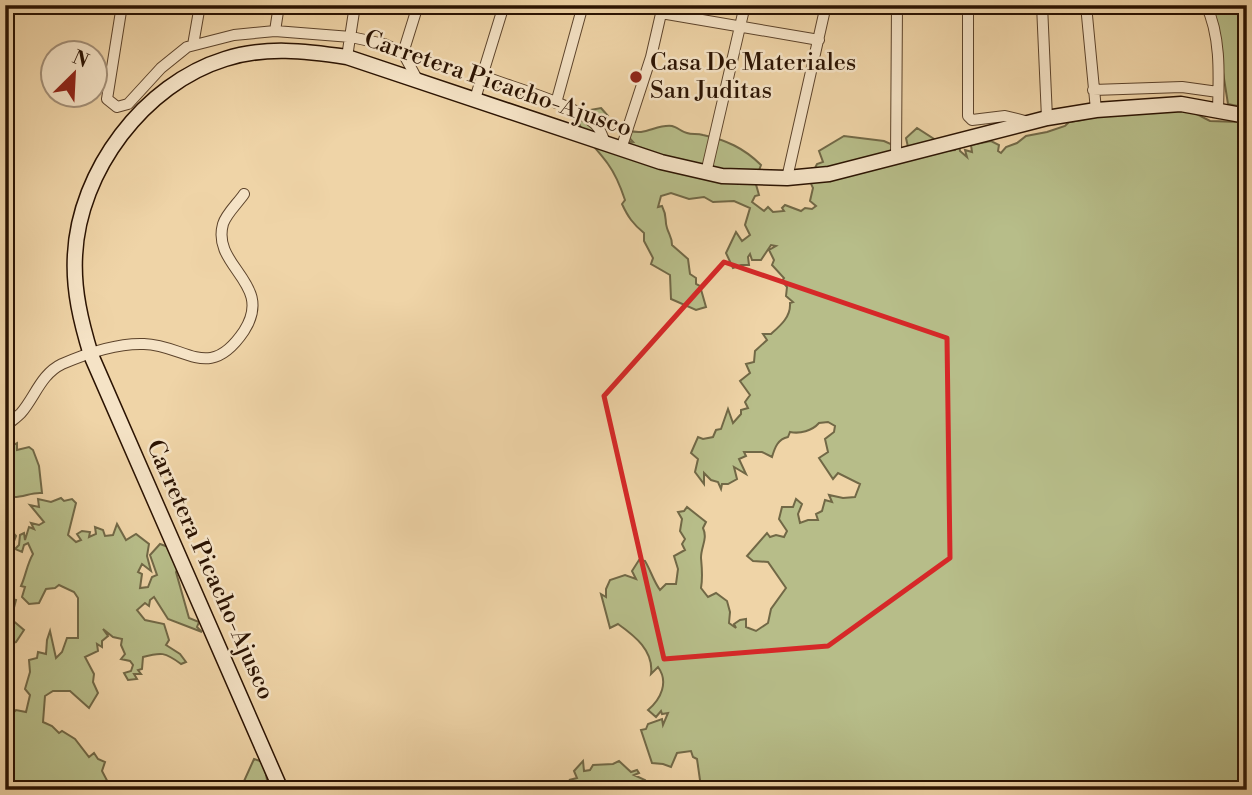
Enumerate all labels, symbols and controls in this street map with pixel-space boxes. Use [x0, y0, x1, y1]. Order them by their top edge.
street label: Carretera Picacho-Ajusco [360, 24, 636, 144]
north arrow [38, 38, 108, 108]
text: N [69, 45, 92, 73]
place label: Casa De Materiales San Juditas [650, 48, 856, 106]
marker: Casa De Materiales San Juditas [628, 69, 644, 85]
street label: Carretera Picacho-Ajusco [139, 435, 281, 705]

